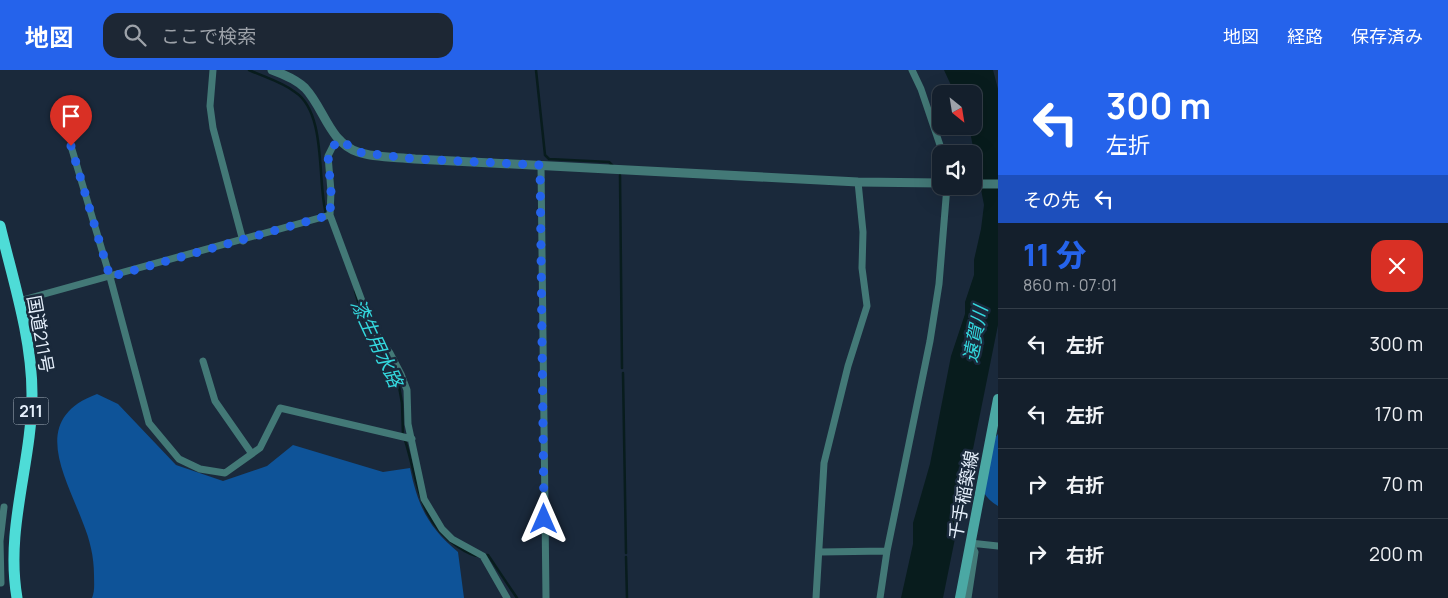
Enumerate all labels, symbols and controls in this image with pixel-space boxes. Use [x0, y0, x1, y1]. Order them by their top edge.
search box [103, 13, 453, 58]
text: 地図 [25, 20, 73, 53]
icon: search [121, 21, 149, 49]
text: ここで検索 [161, 23, 256, 49]
text: 地図 [1223, 24, 1259, 48]
text: 経路 [1287, 24, 1323, 48]
text: 保存済み [1351, 24, 1423, 48]
text: 300 m [1106, 82, 1211, 130]
north arrow [932, 85, 982, 135]
map controls [932, 85, 982, 195]
icon: left [1023, 90, 1088, 155]
pin [50, 95, 92, 146]
icon: arrive [57, 102, 85, 130]
text: 左折 [1106, 130, 1150, 160]
button: sound [932, 145, 982, 195]
icon: left [1090, 185, 1118, 213]
text: その先 [1023, 187, 1080, 213]
text: 11 分 [1023, 234, 1086, 275]
button: close [1371, 240, 1423, 292]
text: 860 m · 07:01 [1023, 274, 1117, 296]
street label: 国道211号 [22, 293, 60, 375]
water label: 漆生用水路 [345, 294, 410, 393]
water label: 遠賀川 [957, 302, 994, 364]
icon: left [1023, 330, 1051, 358]
text: 300 m [1369, 331, 1423, 357]
text: 左折 [1066, 332, 1104, 358]
road number: 211 [14, 398, 48, 424]
icon: left [1023, 400, 1051, 428]
text: 170 m [1375, 401, 1423, 427]
text: 左折 [1066, 402, 1104, 428]
street label: 千手稲築線 [943, 449, 983, 541]
icon: right [1023, 470, 1051, 498]
text: 70 m [1382, 471, 1423, 497]
text: 右折 [1066, 472, 1104, 498]
position arrow [517, 492, 569, 544]
icon: right [1023, 540, 1051, 568]
text: 200 m [1369, 541, 1423, 567]
text: 右折 [1066, 542, 1104, 568]

